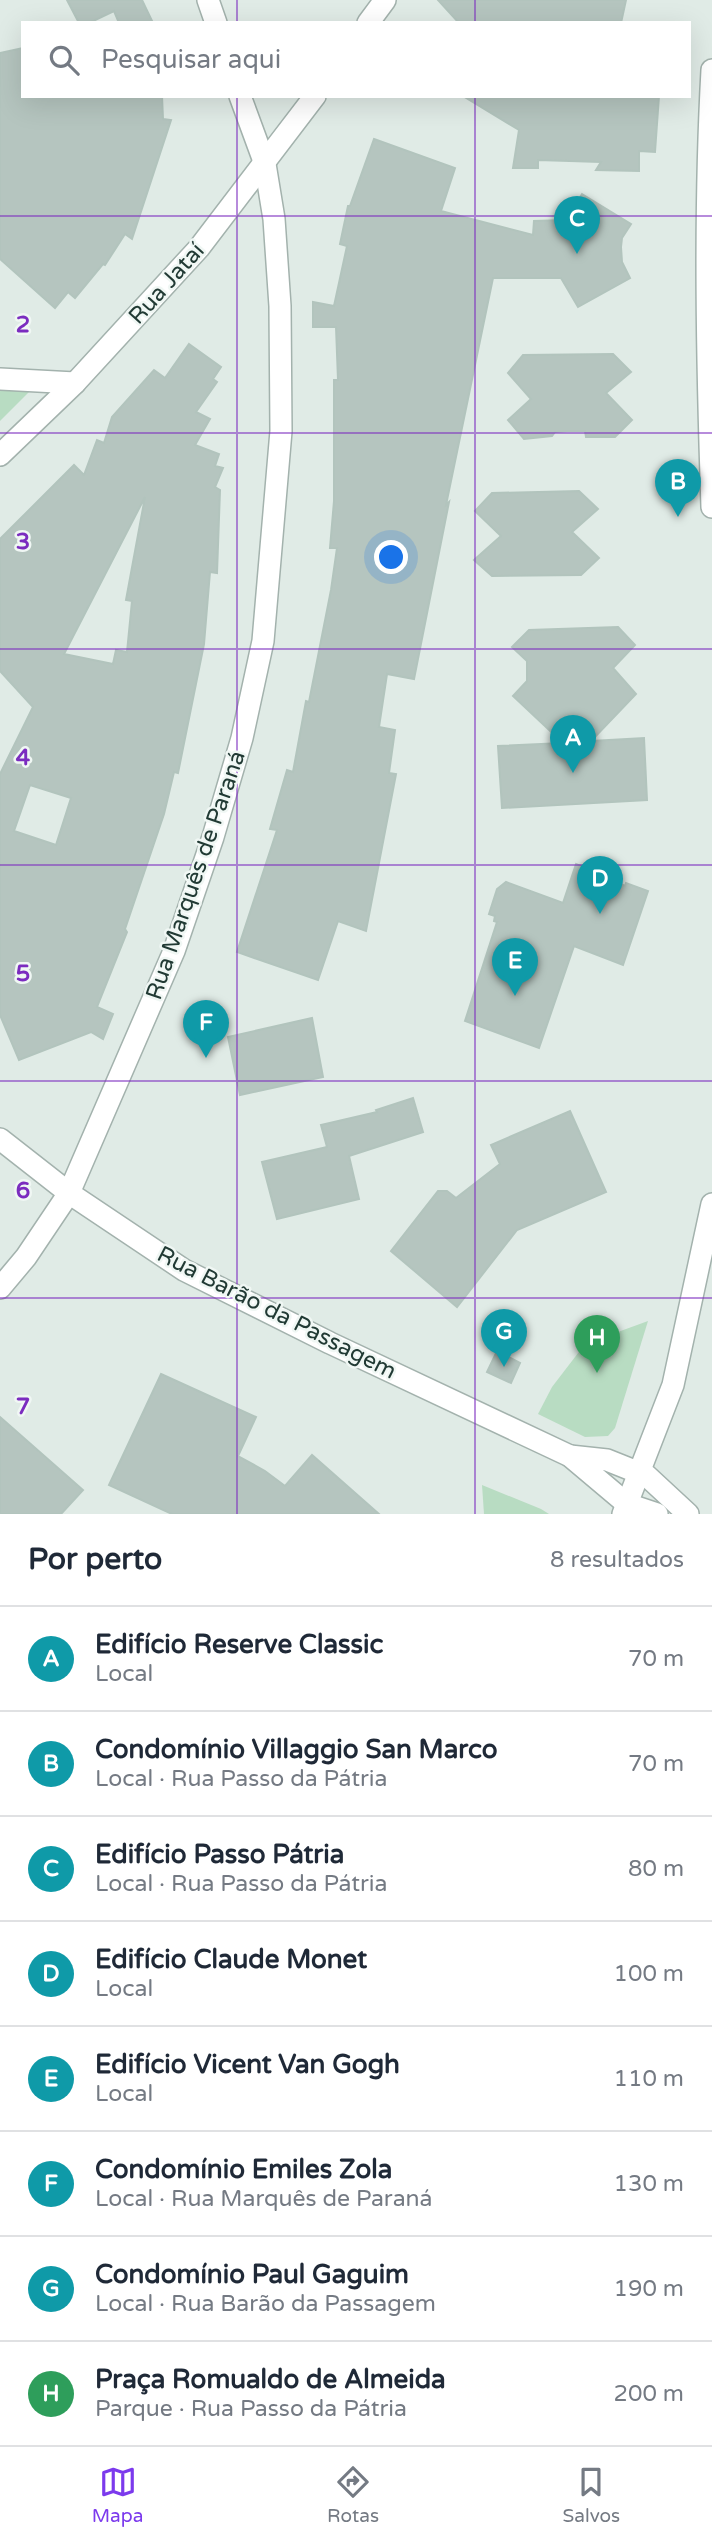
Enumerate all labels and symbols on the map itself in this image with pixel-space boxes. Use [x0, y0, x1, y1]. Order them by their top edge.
pin: C [554, 196, 600, 254]
street label: Rua Jataí [123, 237, 211, 330]
text: 2 [16, 311, 30, 339]
pin: B [655, 459, 701, 517]
text: 3 [16, 528, 30, 556]
your location [374, 540, 408, 574]
pin: A [550, 715, 596, 773]
text: 4 [16, 744, 31, 772]
street label: Rua Marquês de Paraná [140, 747, 252, 1003]
pin: D [577, 856, 623, 914]
pin: E [492, 938, 538, 996]
text: 5 [16, 960, 30, 988]
pin: F [183, 1000, 229, 1058]
text: 6 [16, 1177, 30, 1205]
street label: Rua Barão da Passagem [152, 1240, 401, 1385]
pin: G [481, 1309, 527, 1367]
pin: H [574, 1315, 620, 1373]
text: 7 [16, 1393, 30, 1421]

